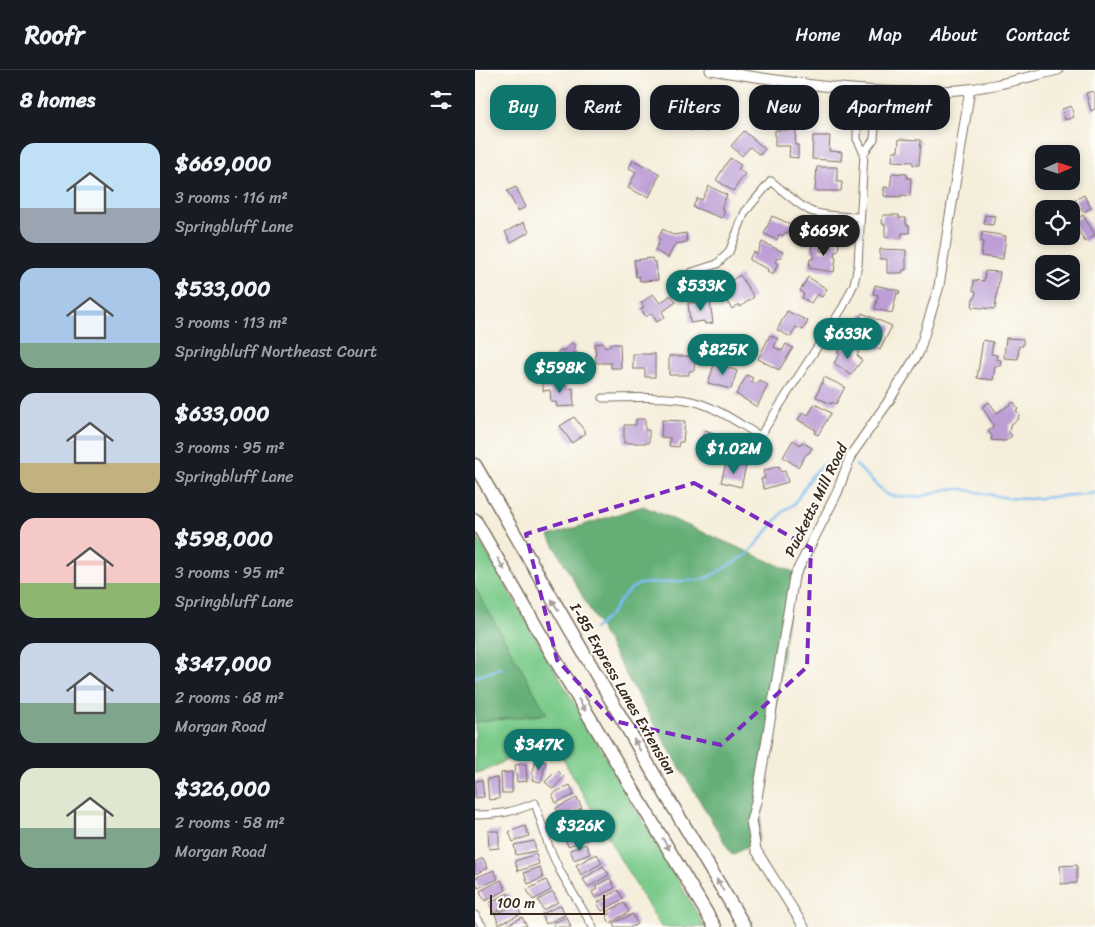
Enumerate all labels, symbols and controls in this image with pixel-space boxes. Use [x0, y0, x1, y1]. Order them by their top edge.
text: Roofr [25, 14, 84, 56]
text: Home [796, 19, 841, 51]
text: Map [869, 19, 902, 51]
text: About [930, 19, 978, 51]
text: Contact [1006, 19, 1070, 51]
text: 8 homes [20, 81, 95, 119]
chip: Buy [490, 85, 556, 130]
chip: Rent [566, 85, 640, 130]
chip: Filters [650, 85, 739, 130]
chip: New [749, 85, 819, 130]
chip: Apartment [829, 85, 950, 130]
icon: filters [427, 86, 455, 114]
text: $669,000 [175, 145, 271, 183]
north arrow [1035, 145, 1080, 190]
map controls [1035, 145, 1080, 300]
icon: home [60, 163, 120, 223]
text: 3 rooms · 116 m² [175, 183, 288, 212]
button: locate [1035, 200, 1080, 245]
text: Springbluff Lane [175, 212, 294, 241]
pin: $669K [789, 214, 859, 257]
text: $669K [800, 216, 848, 245]
button: layers [1035, 255, 1080, 300]
text: $533,000 [175, 270, 271, 308]
pin: $533K [666, 270, 736, 312]
text: $533K [677, 271, 725, 300]
icon: home [60, 288, 120, 348]
text: 3 rooms · 113 m² [175, 308, 287, 337]
pin: $633K [813, 318, 883, 360]
text: $633K [824, 319, 872, 348]
pin: $825K [688, 334, 758, 376]
text: $825K [698, 335, 748, 364]
text: Springbluff Northeast Court [175, 337, 377, 366]
pin: $598K [525, 352, 595, 394]
text: $598K [535, 353, 585, 382]
text: $633,000 [175, 395, 270, 433]
icon: home [60, 413, 120, 473]
pin: $1.02M [693, 432, 775, 475]
text: 3 rooms · 95 m² [175, 433, 285, 462]
text: $1.02M [707, 434, 761, 463]
street label: Pucketts Mill Road [777, 438, 855, 561]
text: Springbluff Lane [175, 462, 294, 491]
text: $598,000 [175, 520, 273, 558]
icon: home [60, 538, 120, 598]
text: 3 rooms · 95 m² [175, 558, 285, 587]
one-way arrow [496, 558, 505, 571]
text: Springbluff Lane [175, 587, 294, 616]
street label: I-85 Express Lanes Extension [562, 597, 683, 780]
one-way arrow [551, 598, 560, 611]
text: $347,000 [175, 645, 271, 683]
icon: home [60, 663, 120, 723]
text: 2 rooms · 68 m² [175, 683, 284, 712]
one-way arrow [578, 698, 587, 711]
text: Morgan Road [175, 712, 266, 741]
pin: $347K [504, 728, 574, 771]
text: $347K [515, 730, 563, 759]
one-way arrow [633, 738, 641, 753]
text: $326,000 [175, 770, 270, 808]
icon: home [60, 788, 120, 848]
text: 2 rooms · 58 m² [175, 808, 285, 837]
pin: $326K [545, 810, 615, 852]
text: $326K [556, 811, 604, 840]
text: Morgan Road [175, 837, 266, 866]
one-way arrow [661, 838, 670, 851]
one-way arrow [715, 879, 724, 892]
text: 100 m [497, 891, 535, 916]
scale bar [490, 892, 605, 915]

